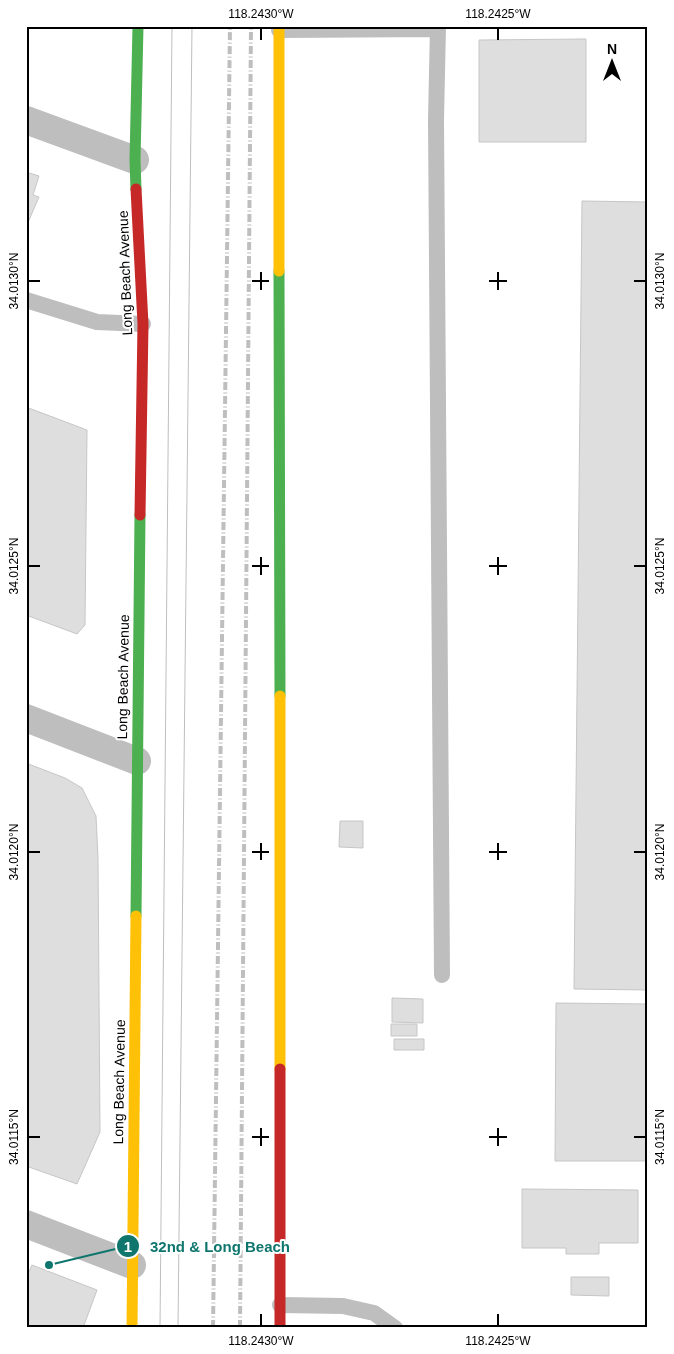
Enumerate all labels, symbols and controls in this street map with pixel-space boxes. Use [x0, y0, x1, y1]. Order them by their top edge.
text: 118.2430°W [228, 7, 294, 21]
text: 118.2425°W [465, 7, 531, 21]
north arrow [586, 38, 636, 88]
text: N [607, 41, 617, 57]
street label: Long Beach Avenue [115, 210, 135, 336]
text: 34.0130°N [7, 253, 21, 309]
text: 34.0130°N [653, 253, 667, 309]
text: 34.0125°N [7, 538, 21, 594]
text: 34.0125°N [653, 538, 667, 594]
street label: Long Beach Avenue [114, 614, 132, 740]
text: 34.0120°N [7, 824, 21, 880]
text: 34.0120°N [653, 824, 667, 880]
street label: Long Beach Avenue [110, 1019, 128, 1145]
text: 34.0115°N [7, 1109, 21, 1165]
text: 34.0115°N [653, 1109, 667, 1165]
callout: 32nd & Long Beach [115, 1231, 300, 1261]
text: 1 [124, 1238, 132, 1255]
text: 32nd & Long Beach [150, 1238, 290, 1255]
text: 118.2430°W [228, 1334, 294, 1348]
text: 118.2425°W [465, 1334, 531, 1348]

